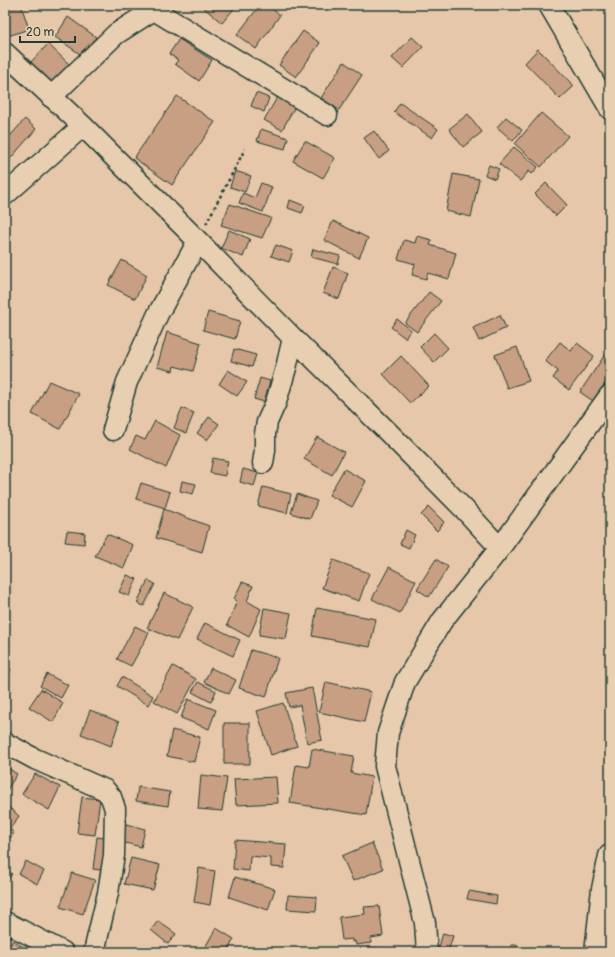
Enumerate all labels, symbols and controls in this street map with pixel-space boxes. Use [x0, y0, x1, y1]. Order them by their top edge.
scale bar [20, 18, 75, 44]
text: 20 m [26, 25, 55, 40]

